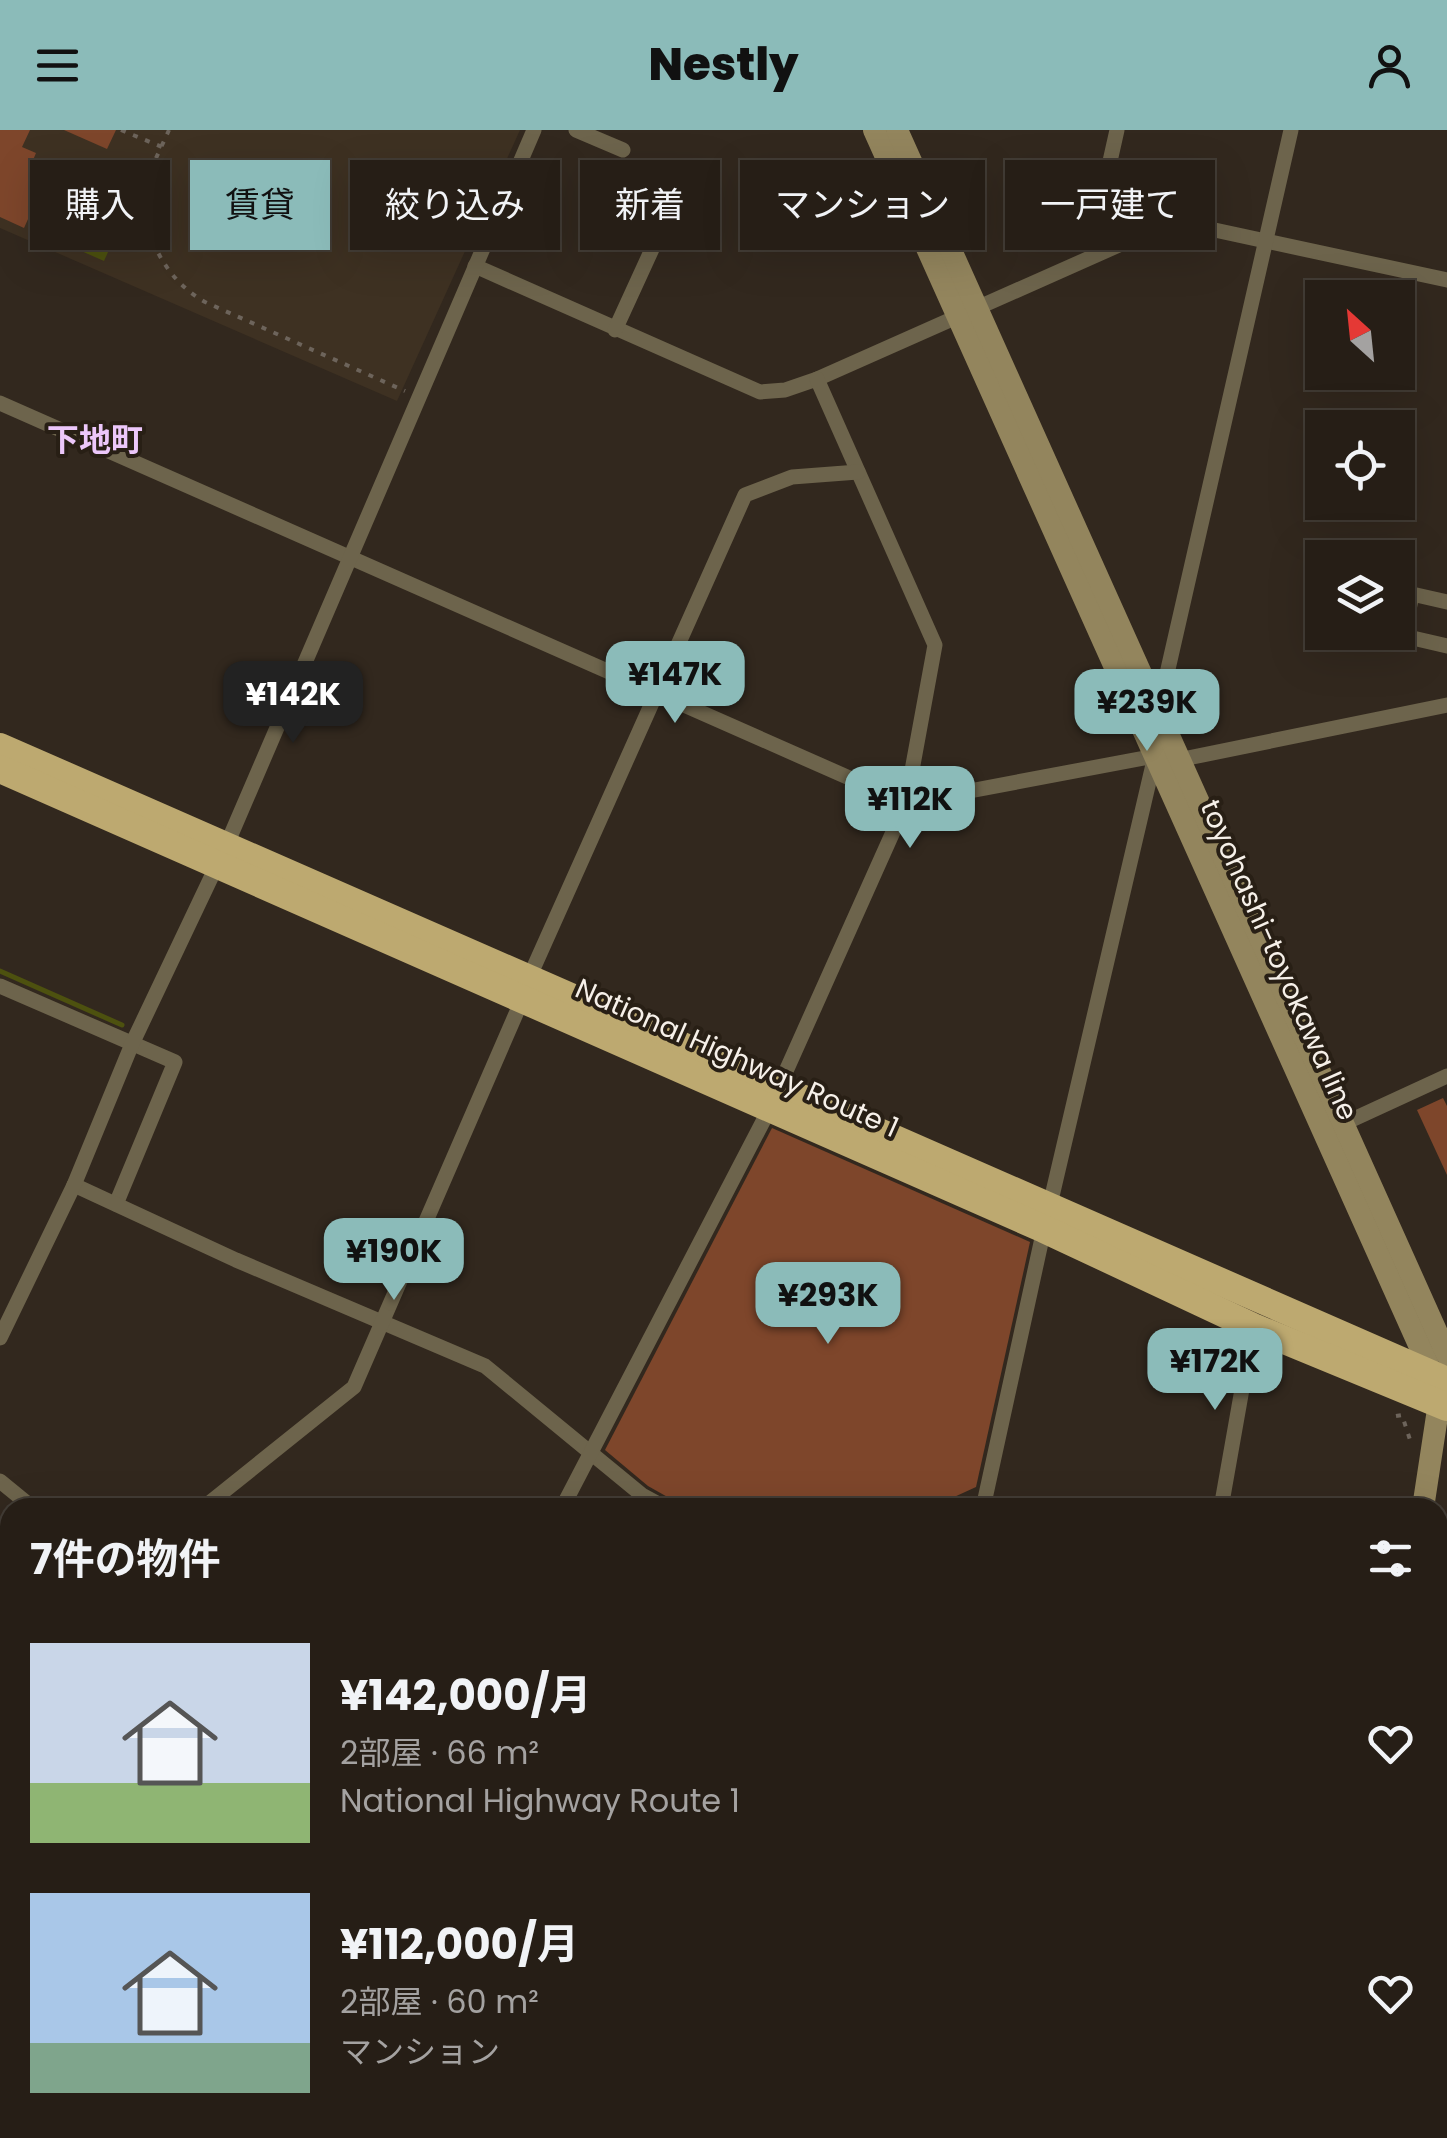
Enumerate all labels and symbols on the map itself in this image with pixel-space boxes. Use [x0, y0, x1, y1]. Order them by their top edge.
north arrow [1305, 280, 1415, 390]
district label: 下地町 [47, 417, 143, 462]
pin: ¥147K [605, 641, 745, 726]
pin: ¥142K [223, 661, 363, 746]
pin: ¥239K [1077, 669, 1217, 754]
pin: ¥112K [840, 766, 980, 851]
street label: toyohashi-toyokawa line [1191, 794, 1367, 1126]
street label: National Highway Route 1 [569, 969, 905, 1147]
pin: ¥190K [324, 1218, 464, 1303]
pin: ¥293K [758, 1262, 898, 1347]
pin: ¥172K [1145, 1328, 1285, 1413]

